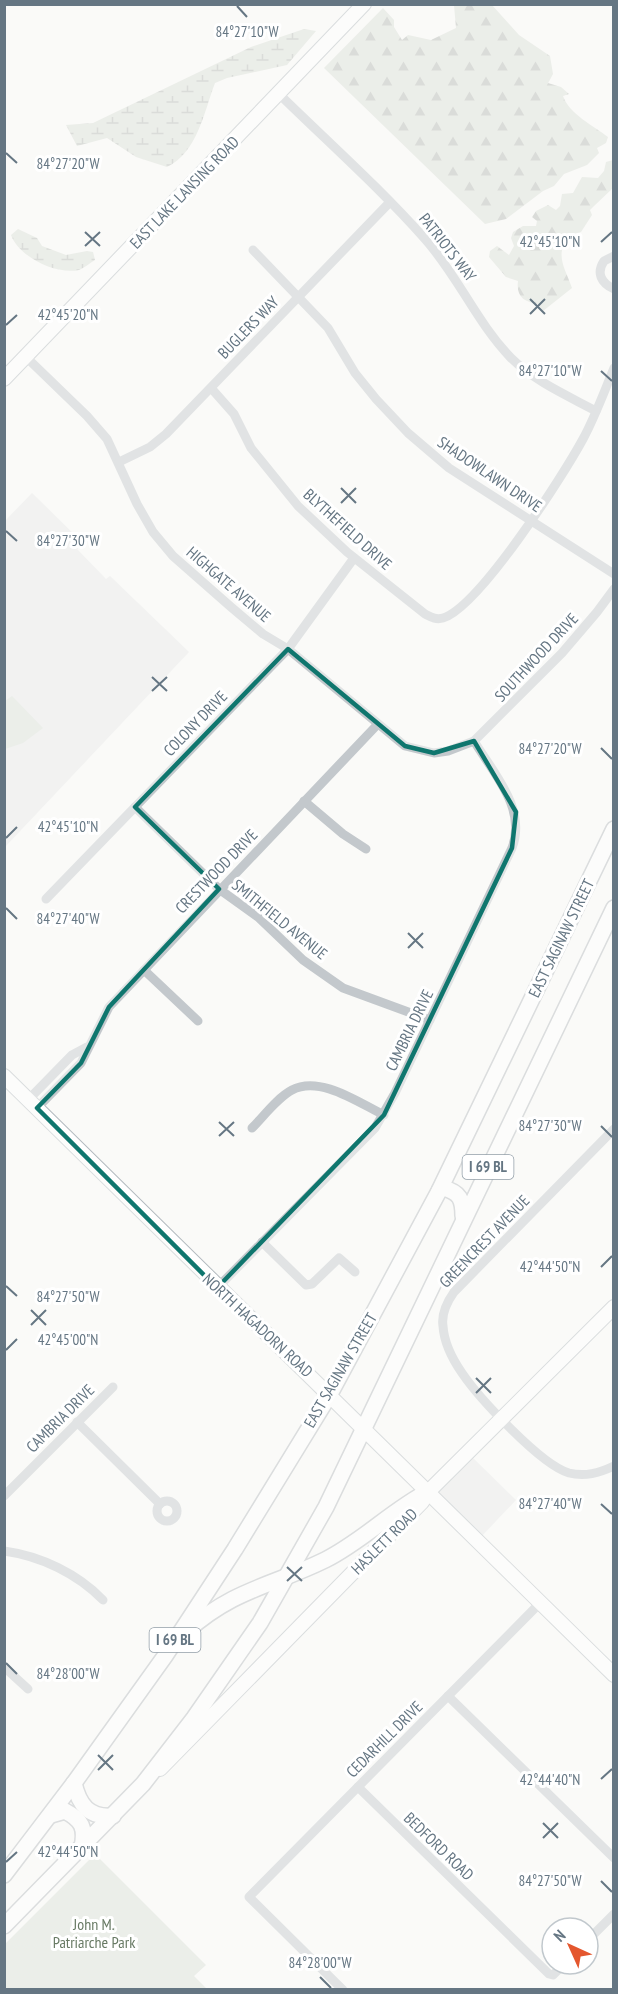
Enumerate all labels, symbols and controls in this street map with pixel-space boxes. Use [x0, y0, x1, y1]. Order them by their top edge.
text: 84°27'10"W [215, 22, 279, 41]
street label: EAST LAKE LANSING ROAD [125, 132, 243, 252]
text: 84°27'20"W [36, 154, 100, 173]
street label: PATRIOTS WAY [415, 209, 481, 286]
text: 42°45'10"N [520, 232, 580, 251]
street label: BUGLERS WAY [213, 291, 283, 362]
text: 42°45'20"N [38, 305, 98, 324]
text: 84°27'10"W [518, 361, 582, 380]
street label: SHADOWLAWN DRIVE [434, 432, 546, 516]
street label: BLYTHEFIELD DRIVE [300, 484, 396, 574]
text: 84°27'30"W [36, 531, 100, 550]
street label: HIGHGATE AVENUE [183, 542, 275, 626]
street label: SOUTHWOOD DRIVE [490, 609, 582, 705]
street label: COLONY DRIVE [159, 686, 231, 760]
text: 84°27'20"W [518, 739, 582, 758]
text: 42°45'10"N [38, 817, 98, 836]
street label: CRESTWOOD DRIVE [171, 825, 261, 917]
street label: SMITHFIELD AVENUE [228, 874, 332, 964]
street label: EAST SAGINAW STREET [524, 876, 598, 1000]
text: 84°27'40"W [36, 909, 100, 928]
street label: CAMBRIA DRIVE [381, 986, 437, 1074]
text: 84°27'30"W [518, 1116, 582, 1135]
road number: I 69 BL [462, 1155, 514, 1179]
street label: GREENCREST AVENUE [435, 1190, 533, 1292]
text: 42°44'50"N [520, 1257, 580, 1276]
street label: NORTH HAGADORN ROAD [199, 1269, 317, 1381]
text: 84°27'50"W [36, 1287, 100, 1306]
street label: EAST SAGINAW STREET [299, 1309, 381, 1431]
text: 42°45'00"N [38, 1330, 98, 1349]
street label: CAMBRIA DRIVE [22, 1380, 98, 1456]
text: 84°27'40"W [518, 1494, 582, 1513]
street label: HASLETT ROAD [347, 1504, 421, 1578]
road number: I 69 BL [150, 1628, 201, 1652]
text: 84°28'00"W [36, 1664, 100, 1683]
street label: CEDARHILL DRIVE [342, 1696, 427, 1781]
text: 42°44'40"N [520, 1770, 580, 1789]
street label: BEDFORD ROAD [400, 1808, 478, 1884]
text: 42°44'50"N [38, 1842, 98, 1861]
text: 84°27'50"W [518, 1871, 582, 1890]
park label: John M. Patriarche Park [53, 1914, 136, 1952]
north arrow [540, 1916, 600, 1976]
text: N [549, 1925, 570, 1946]
text: 84°28'00"W [288, 1953, 352, 1972]

